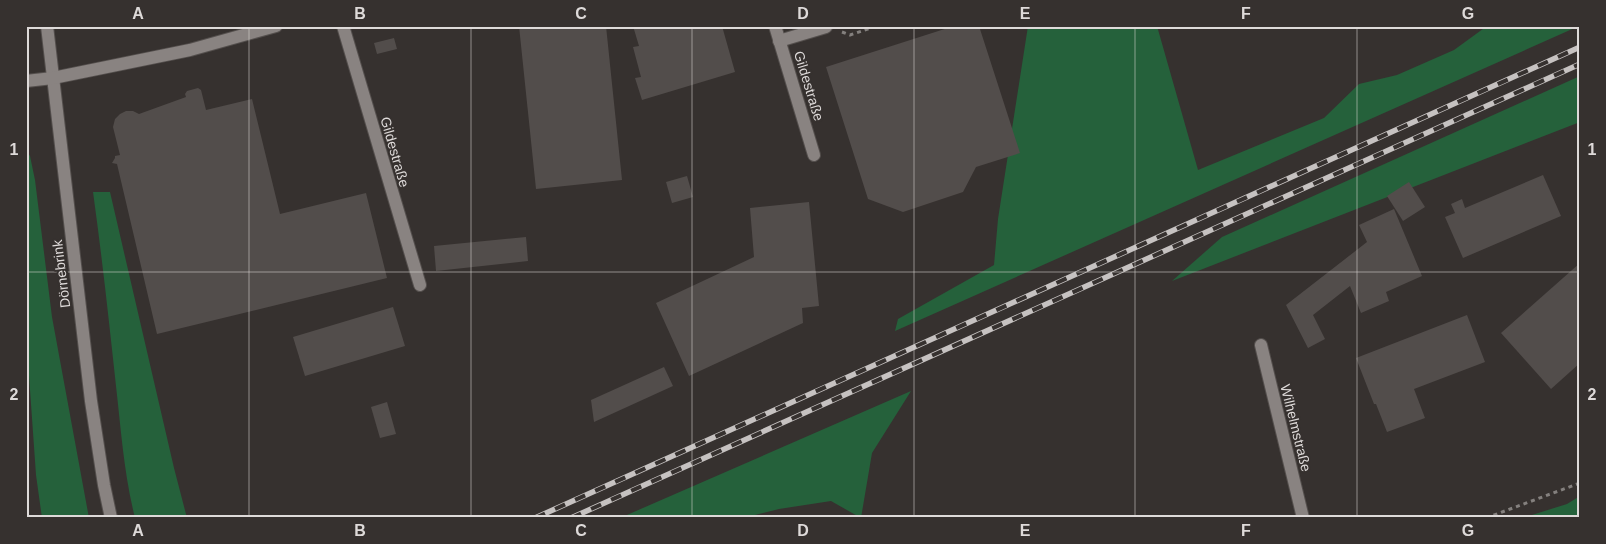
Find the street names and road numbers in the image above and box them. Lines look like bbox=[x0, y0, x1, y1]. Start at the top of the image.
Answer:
street label: Gildestraße bbox=[791, 49, 827, 123]
street label: Gildestraße bbox=[377, 115, 413, 189]
street label: Dörnebrink bbox=[49, 238, 73, 309]
street label: Wilhelmstraße bbox=[1277, 383, 1315, 474]

